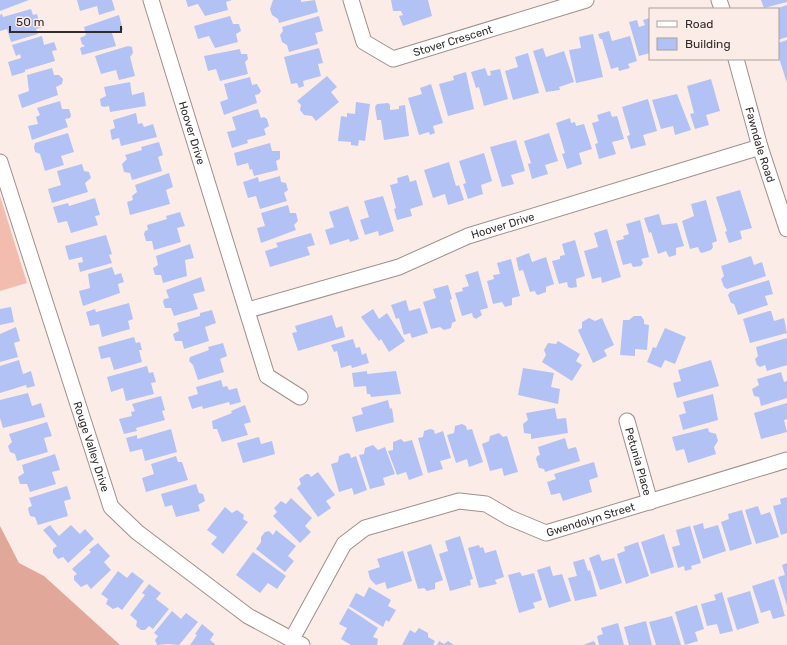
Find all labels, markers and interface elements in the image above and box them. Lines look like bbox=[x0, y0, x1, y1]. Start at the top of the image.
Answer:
scale bar bbox=[10, 8, 121, 34]
legend bbox=[649, 8, 779, 60]
text: 50 m bbox=[16, 15, 44, 29]
text: Road bbox=[685, 17, 713, 31]
street label: Stover Crescent bbox=[411, 22, 495, 59]
text: Building bbox=[685, 37, 731, 51]
street label: Hoover Drive bbox=[176, 100, 208, 166]
street label: Fawndale Road bbox=[743, 106, 778, 184]
street label: Hoover Drive bbox=[470, 210, 536, 241]
street label: Rouge Valley Drive bbox=[71, 400, 112, 493]
street label: Petunia Place bbox=[623, 426, 654, 497]
street label: Gwendolyn Street bbox=[545, 500, 637, 539]

